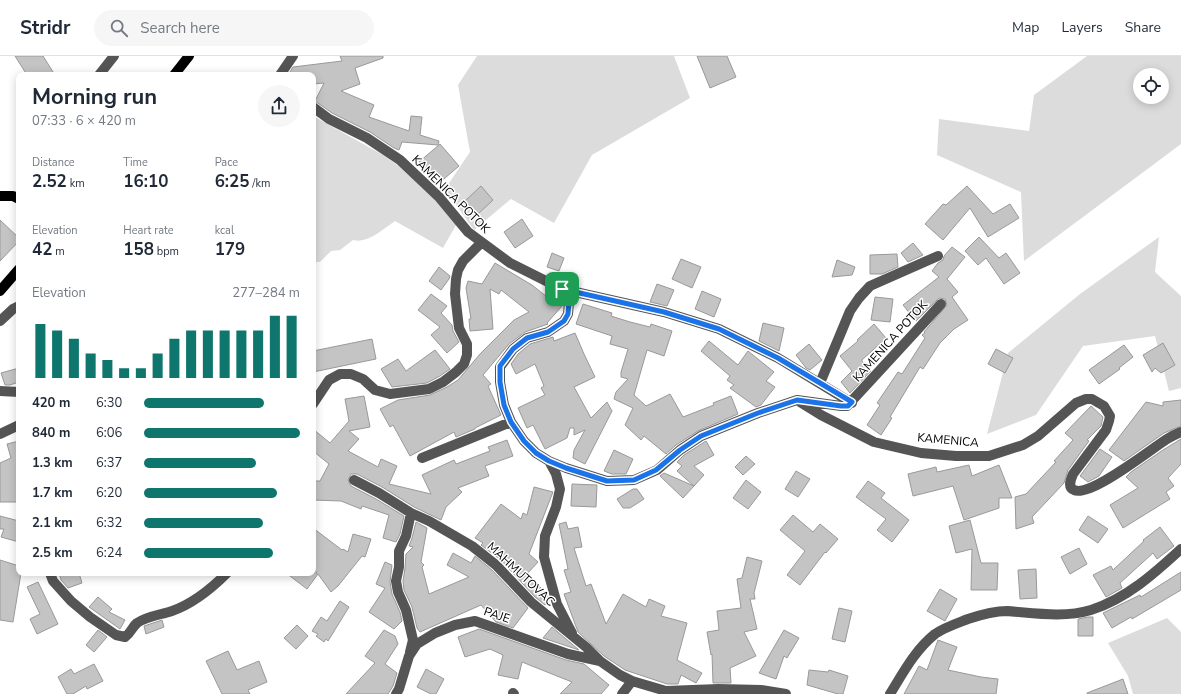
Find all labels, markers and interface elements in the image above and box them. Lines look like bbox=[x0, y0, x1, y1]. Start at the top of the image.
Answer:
search box bbox=[94, 10, 374, 46]
text: Stridr bbox=[20, 15, 70, 41]
icon: search bbox=[108, 17, 130, 39]
text: Search here bbox=[140, 18, 220, 38]
text: Map bbox=[1012, 18, 1039, 37]
text: Layers bbox=[1061, 18, 1103, 37]
text: Share bbox=[1125, 18, 1161, 37]
map controls bbox=[1133, 68, 1169, 104]
button: locate bbox=[1133, 68, 1169, 104]
text: Morning run bbox=[32, 82, 157, 112]
button: share bbox=[258, 85, 300, 127]
text: 07:33 · 6 × 420 m bbox=[32, 112, 136, 130]
street label: KAMENICA POTOK bbox=[408, 151, 494, 237]
text: Distance bbox=[32, 155, 75, 170]
text: Time bbox=[123, 155, 148, 170]
text: Pace bbox=[215, 155, 238, 170]
text: 2.52 bbox=[32, 170, 67, 193]
text: 16:10 bbox=[123, 170, 168, 193]
text: 6:25 bbox=[215, 170, 249, 193]
text: km bbox=[67, 176, 85, 191]
text: /km bbox=[249, 176, 270, 191]
text: Elevation bbox=[32, 223, 78, 238]
text: Heart rate bbox=[123, 223, 174, 238]
text: kcal bbox=[215, 223, 234, 238]
text: 42 bbox=[32, 238, 52, 261]
text: 158 bbox=[123, 238, 154, 261]
text: 179 bbox=[215, 238, 245, 261]
text: m bbox=[52, 244, 65, 259]
text: bpm bbox=[154, 244, 179, 259]
pin bbox=[545, 272, 579, 306]
icon: arrive bbox=[551, 278, 573, 300]
text: Elevation bbox=[32, 284, 86, 302]
text: 277–284 m bbox=[232, 284, 300, 302]
street label: KAMENICA POTOK bbox=[849, 296, 931, 385]
text: 420 m bbox=[32, 394, 70, 412]
text: 6:30 bbox=[96, 394, 122, 412]
text: 840 m bbox=[32, 424, 70, 442]
text: 6:06 bbox=[96, 424, 122, 442]
street label: KAMENICA bbox=[917, 429, 980, 451]
text: 1.3 km bbox=[32, 454, 73, 472]
text: 6:37 bbox=[96, 454, 122, 472]
text: 1.7 km bbox=[32, 484, 73, 502]
text: 6:20 bbox=[96, 484, 122, 502]
text: 2.1 km bbox=[32, 514, 73, 532]
text: 6:32 bbox=[96, 514, 122, 532]
street label: MAHMUTOVAC bbox=[484, 538, 558, 610]
text: 2.5 km bbox=[32, 544, 73, 562]
text: 6:24 bbox=[96, 544, 122, 562]
street label: PAJE bbox=[482, 603, 512, 627]

